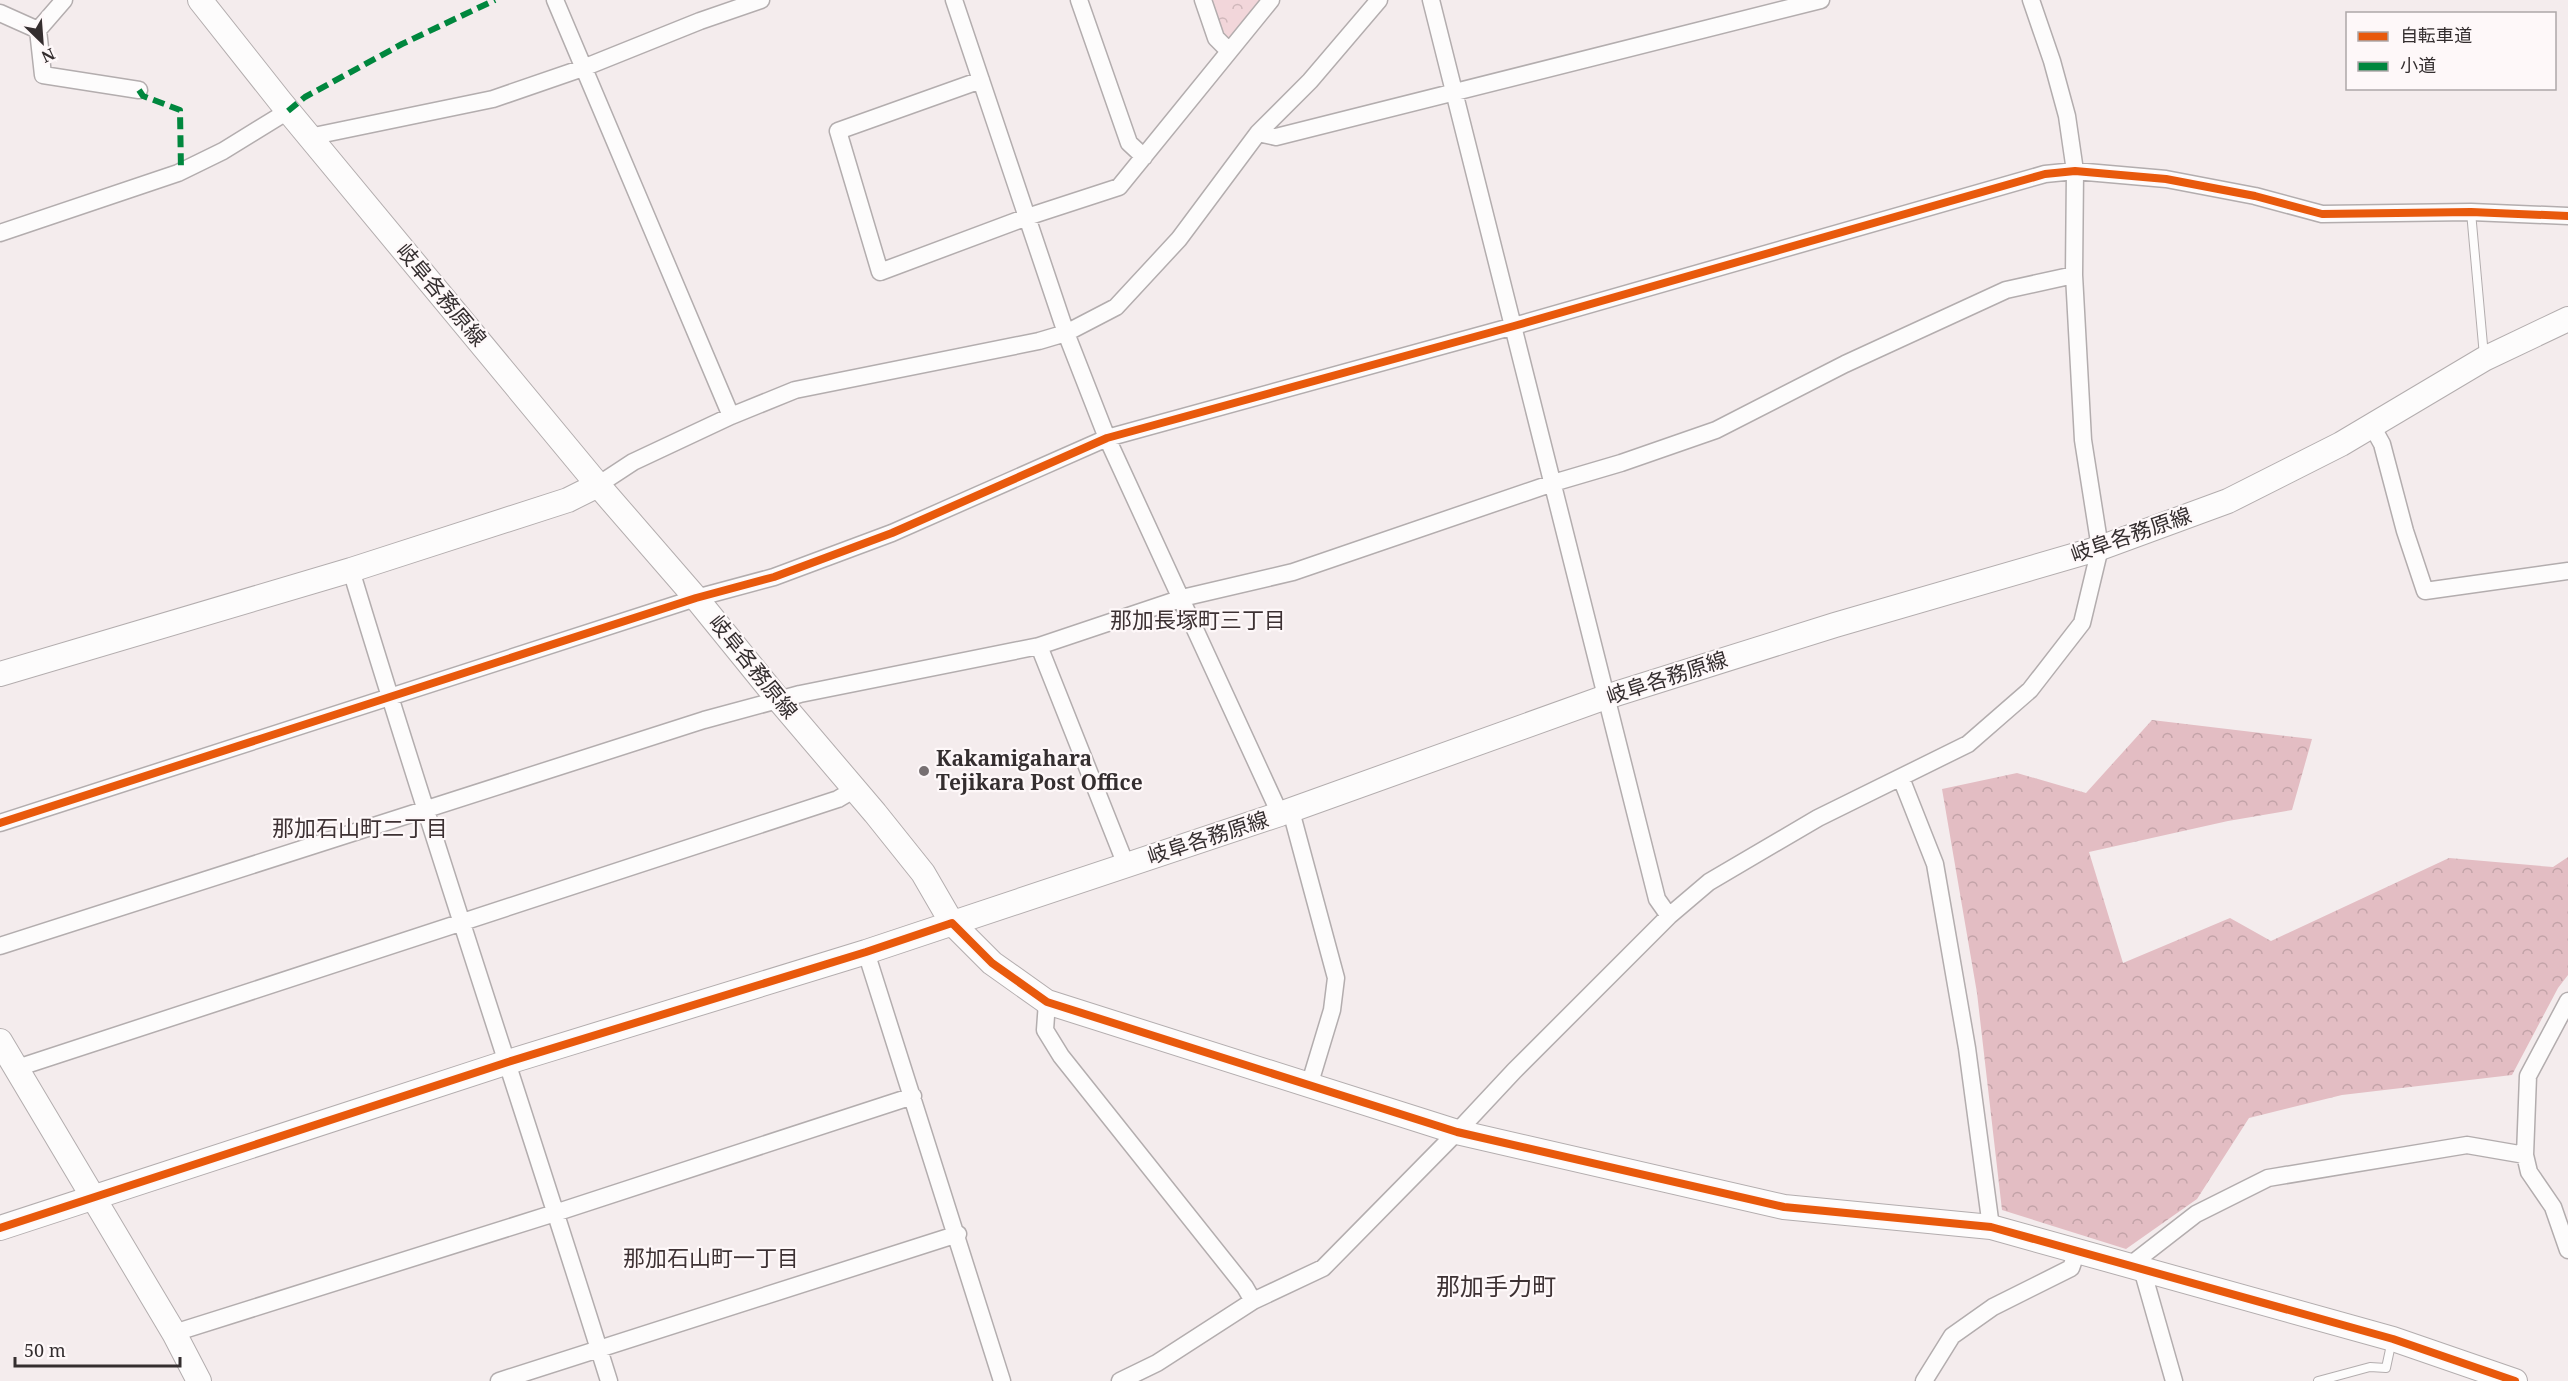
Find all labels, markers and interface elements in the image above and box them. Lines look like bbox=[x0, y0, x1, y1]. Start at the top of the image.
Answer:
north arrow bbox=[12, 12, 72, 72]
legend bbox=[2346, 12, 2556, 90]
text: 自転車道 bbox=[2400, 23, 2472, 47]
text: N bbox=[38, 43, 59, 68]
text: 小道 bbox=[2400, 53, 2436, 77]
street label: 岐阜各務原線 bbox=[391, 237, 493, 352]
street label: 岐阜各務原線 bbox=[2067, 500, 2195, 568]
district label: 那加長塚町三丁目 bbox=[1110, 604, 1286, 634]
street label: 岐阜各務原線 bbox=[703, 609, 804, 724]
street label: 岐阜各務原線 bbox=[1602, 644, 1731, 710]
place label: Kakamigahara Tejikara Post Office bbox=[936, 744, 1143, 796]
marker: Kakamigahara Tejikara Post Office bbox=[917, 764, 931, 778]
street label: 岐阜各務原線 bbox=[1143, 804, 1272, 870]
district label: 那加石山町二丁目 bbox=[272, 812, 448, 842]
district label: 那加石山町一丁目 bbox=[623, 1242, 799, 1272]
district label: 那加手力町 bbox=[1436, 1269, 1556, 1302]
scale bar bbox=[15, 1330, 180, 1368]
text: 50 m bbox=[24, 1338, 66, 1362]

